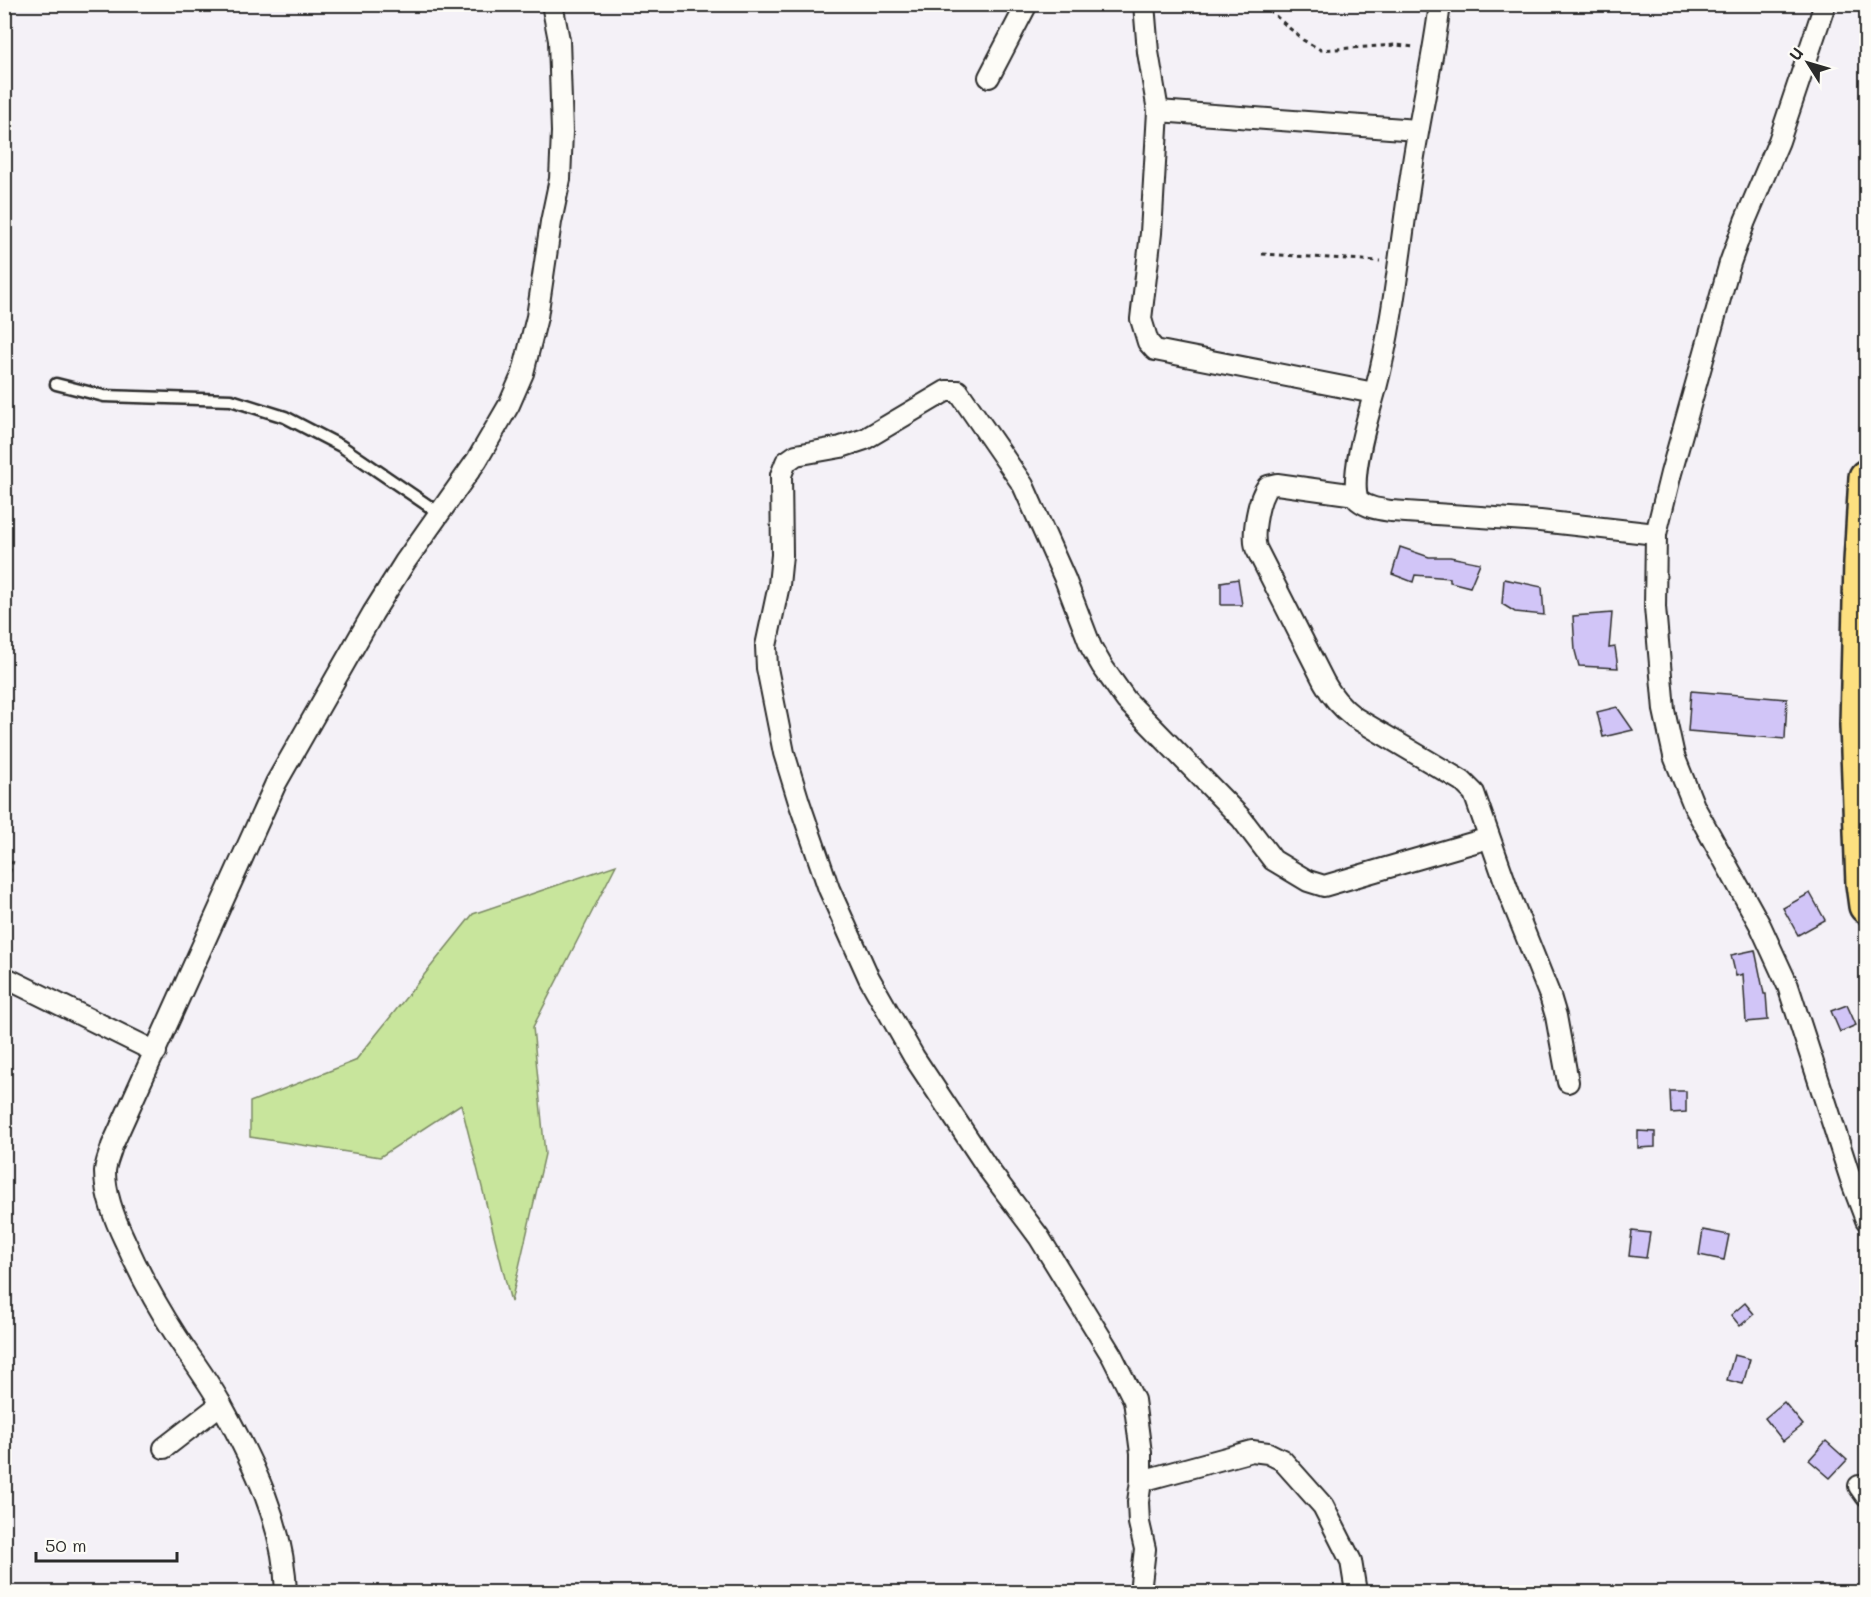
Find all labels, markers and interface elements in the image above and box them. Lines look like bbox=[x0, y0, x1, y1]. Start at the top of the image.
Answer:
north arrow bbox=[1778, 33, 1838, 93]
text: U bbox=[1784, 43, 1807, 64]
scale bar bbox=[36, 1525, 177, 1563]
text: 50 m bbox=[45, 1533, 87, 1557]

